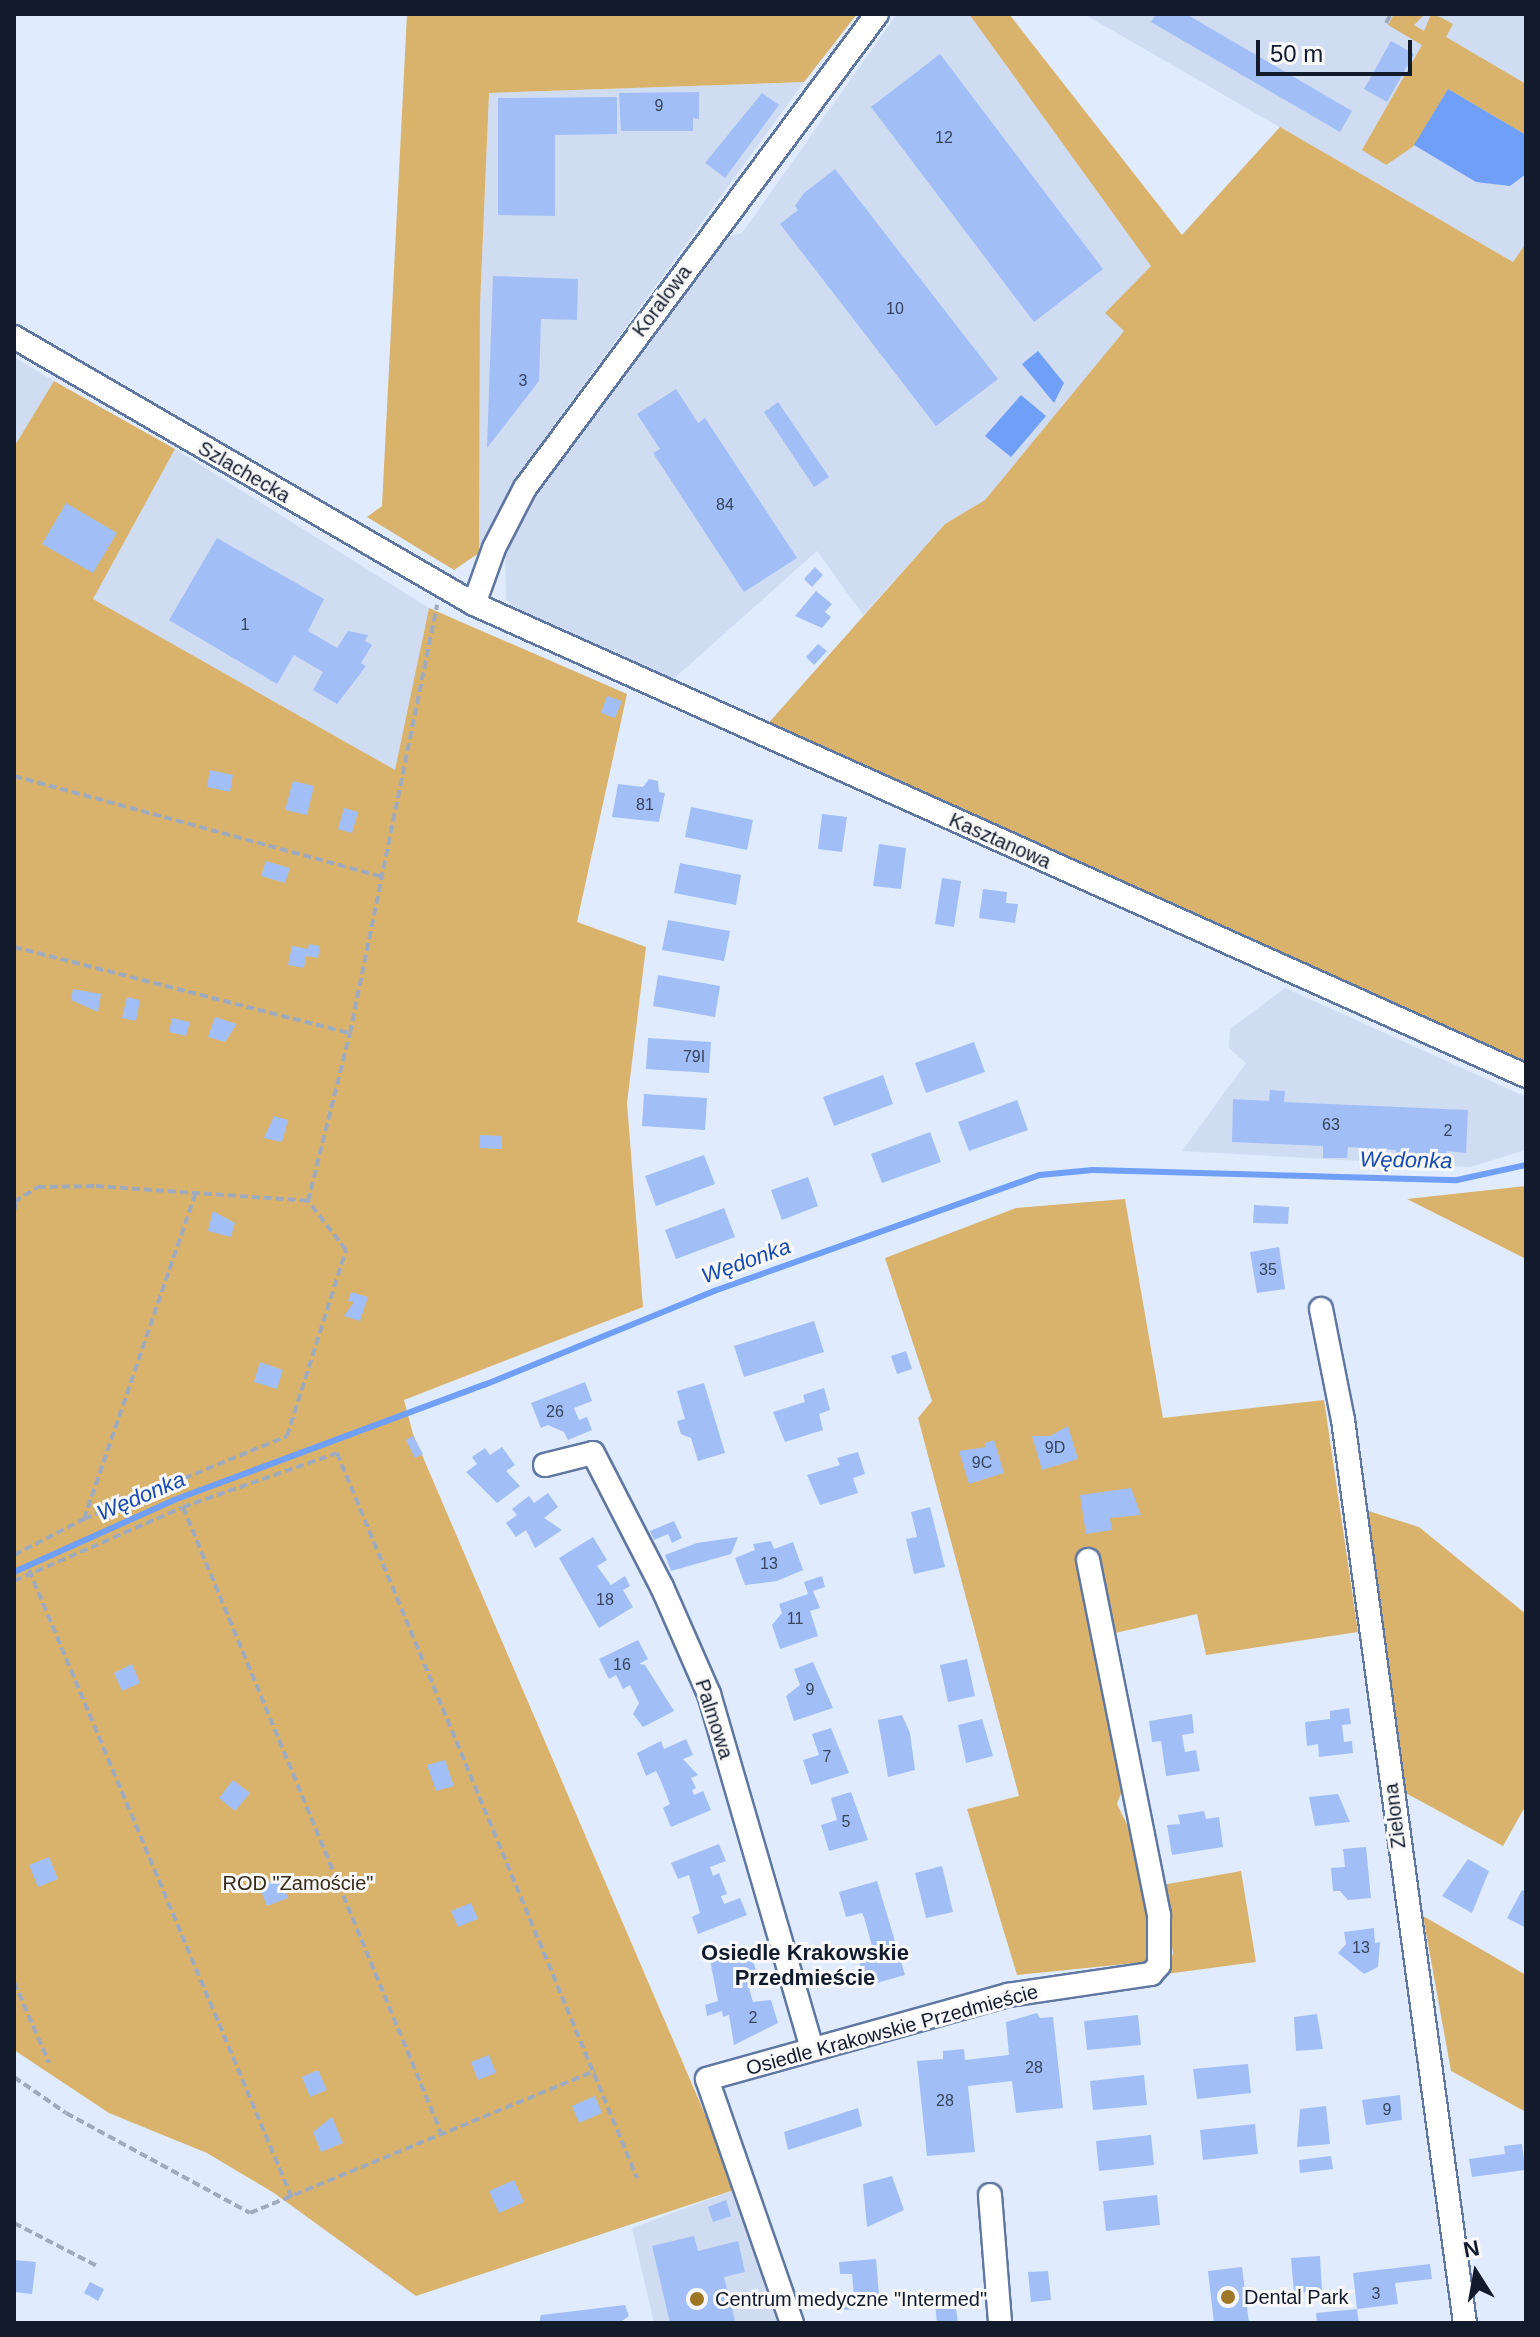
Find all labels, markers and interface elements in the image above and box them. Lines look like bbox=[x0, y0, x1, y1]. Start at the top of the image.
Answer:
scale bar bbox=[1260, 24, 1416, 74]
text: 50 m bbox=[1270, 40, 1323, 67]
house number: 9 bbox=[655, 96, 663, 116]
house number: 12 bbox=[935, 128, 953, 148]
street label: Koralowa bbox=[627, 260, 697, 342]
house number: 10 bbox=[886, 299, 904, 319]
house number: 3 bbox=[519, 371, 527, 391]
street label: Szlachecka bbox=[194, 436, 294, 508]
house number: 84 bbox=[716, 495, 734, 515]
house number: 1 bbox=[241, 615, 249, 635]
house number: 81 bbox=[636, 795, 654, 815]
street label: Kasztanowa bbox=[945, 808, 1055, 874]
house number: 79I bbox=[683, 1047, 705, 1067]
house number: 63 bbox=[1322, 1115, 1340, 1135]
house number: 2 bbox=[1444, 1121, 1452, 1141]
water label: Wędonka bbox=[1359, 1146, 1453, 1174]
water label: Wędonka bbox=[698, 1233, 794, 1289]
house number: 35 bbox=[1259, 1260, 1277, 1280]
house number: 26 bbox=[546, 1402, 564, 1422]
house number: 9D bbox=[1045, 1438, 1065, 1458]
house number: 9C bbox=[972, 1453, 992, 1473]
water label: Wędonka bbox=[93, 1466, 189, 1526]
house number: 13 bbox=[760, 1554, 778, 1574]
house number: 18 bbox=[596, 1590, 614, 1610]
house number: 11 bbox=[787, 1609, 803, 1629]
house number: 16 bbox=[613, 1655, 631, 1675]
street label: Palmowa bbox=[690, 1676, 738, 1762]
house number: 9 bbox=[806, 1680, 814, 1700]
house number: 7 bbox=[823, 1747, 831, 1767]
street label: Zielona bbox=[1379, 1782, 1411, 1850]
house number: 5 bbox=[842, 1812, 850, 1832]
park label: ROD "Zamoście" bbox=[223, 1871, 373, 1895]
house number: 13 bbox=[1352, 1938, 1370, 1958]
district label: Osiedle Krakowskie Przedmieście bbox=[701, 1939, 909, 1990]
street label: Osiedle Krakowskie Przedmieście bbox=[743, 1979, 1041, 2081]
house number: 2 bbox=[749, 2008, 757, 2028]
house number: 28 bbox=[1025, 2058, 1043, 2078]
house number: 28 bbox=[936, 2091, 954, 2111]
house number: 9 bbox=[1383, 2100, 1391, 2120]
north arrow bbox=[1436, 2233, 1516, 2313]
text: N bbox=[1461, 2235, 1482, 2263]
house number: 3 bbox=[1372, 2284, 1380, 2304]
place label: Dental Park bbox=[1244, 2285, 1348, 2309]
place label: Centrum medyczne "Intermed" bbox=[715, 2287, 987, 2311]
marker: Centrum medyczne "Intermed" bbox=[686, 2288, 708, 2310]
marker: Dental Park bbox=[1219, 2288, 1237, 2306]

